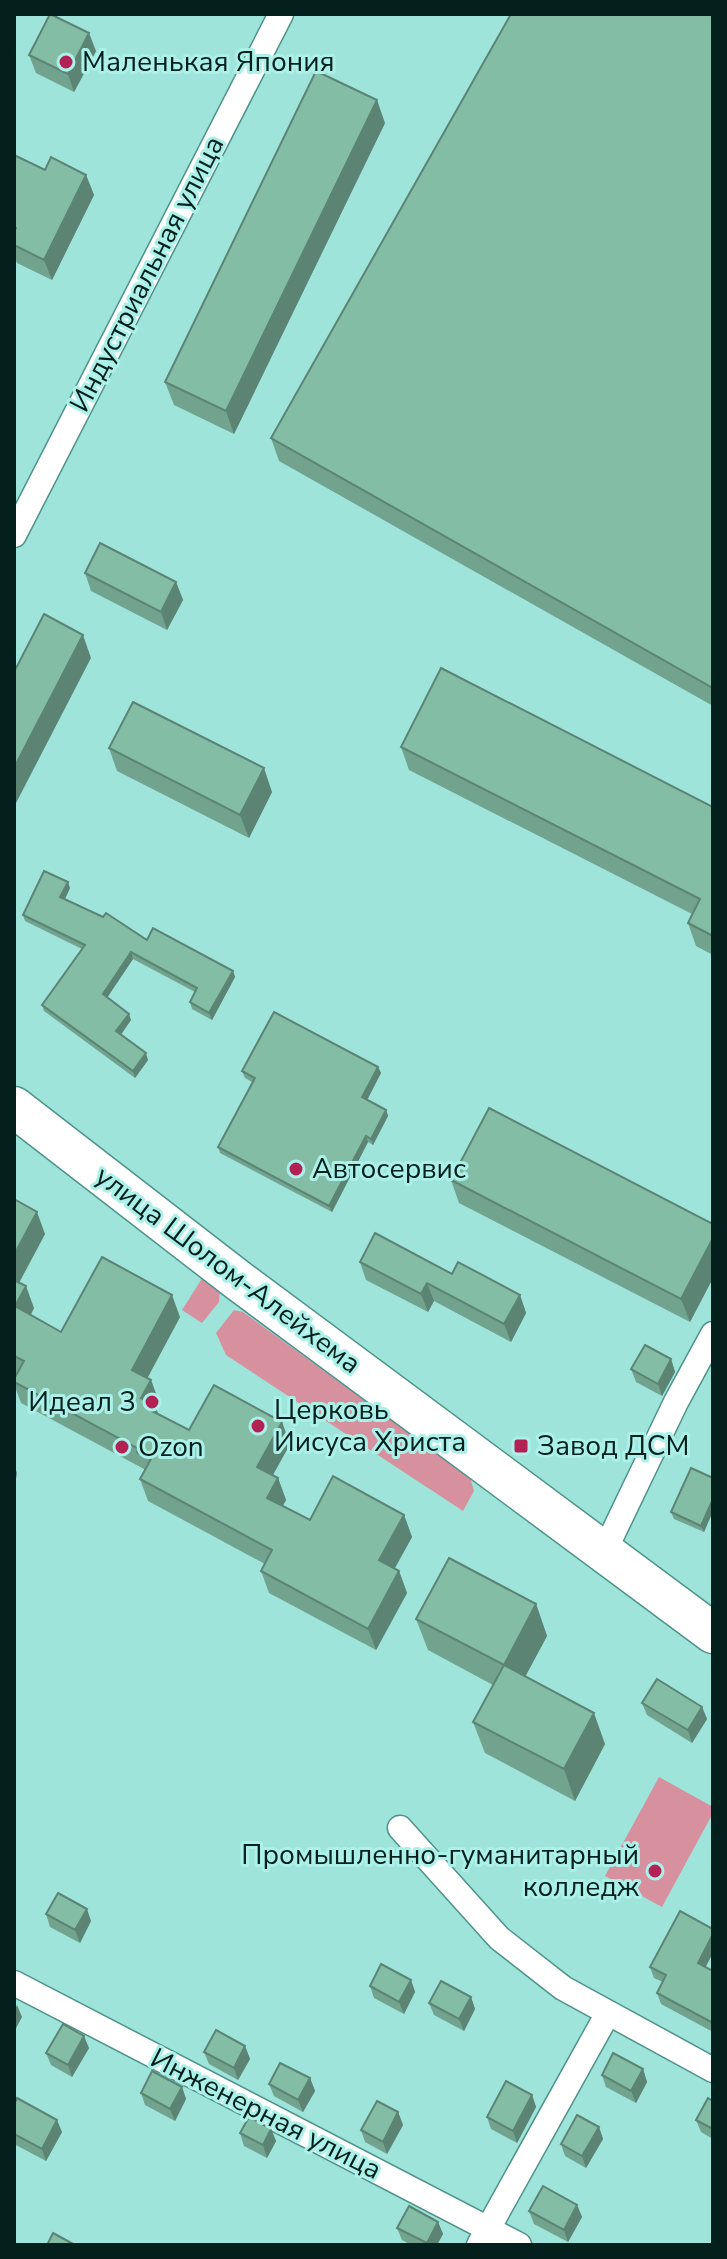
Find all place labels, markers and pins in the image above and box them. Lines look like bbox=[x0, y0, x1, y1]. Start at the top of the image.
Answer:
place label: Маленькая Япония bbox=[82, 43, 335, 81]
marker: Маленькая Япония bbox=[57, 53, 75, 71]
place label: Автосервис bbox=[312, 1150, 466, 1188]
marker: Автосервис bbox=[287, 1160, 305, 1178]
place label: Идеал 3 bbox=[28, 1383, 136, 1421]
place label: Церковь Иисуса Христа bbox=[274, 1391, 466, 1461]
marker: Идеал 3 bbox=[143, 1393, 161, 1411]
marker: Церковь Иисуса Христа bbox=[249, 1417, 267, 1435]
place label: Завод ДСМ bbox=[537, 1427, 690, 1465]
place label: Ozon bbox=[138, 1428, 204, 1466]
marker: Завод ДСМ bbox=[512, 1437, 530, 1455]
marker: Ozon bbox=[113, 1438, 131, 1456]
place label: Промышленно-гуманитарный колледж bbox=[241, 1836, 639, 1906]
marker: Промышленно-гуманитарный колледж bbox=[646, 1862, 664, 1880]

